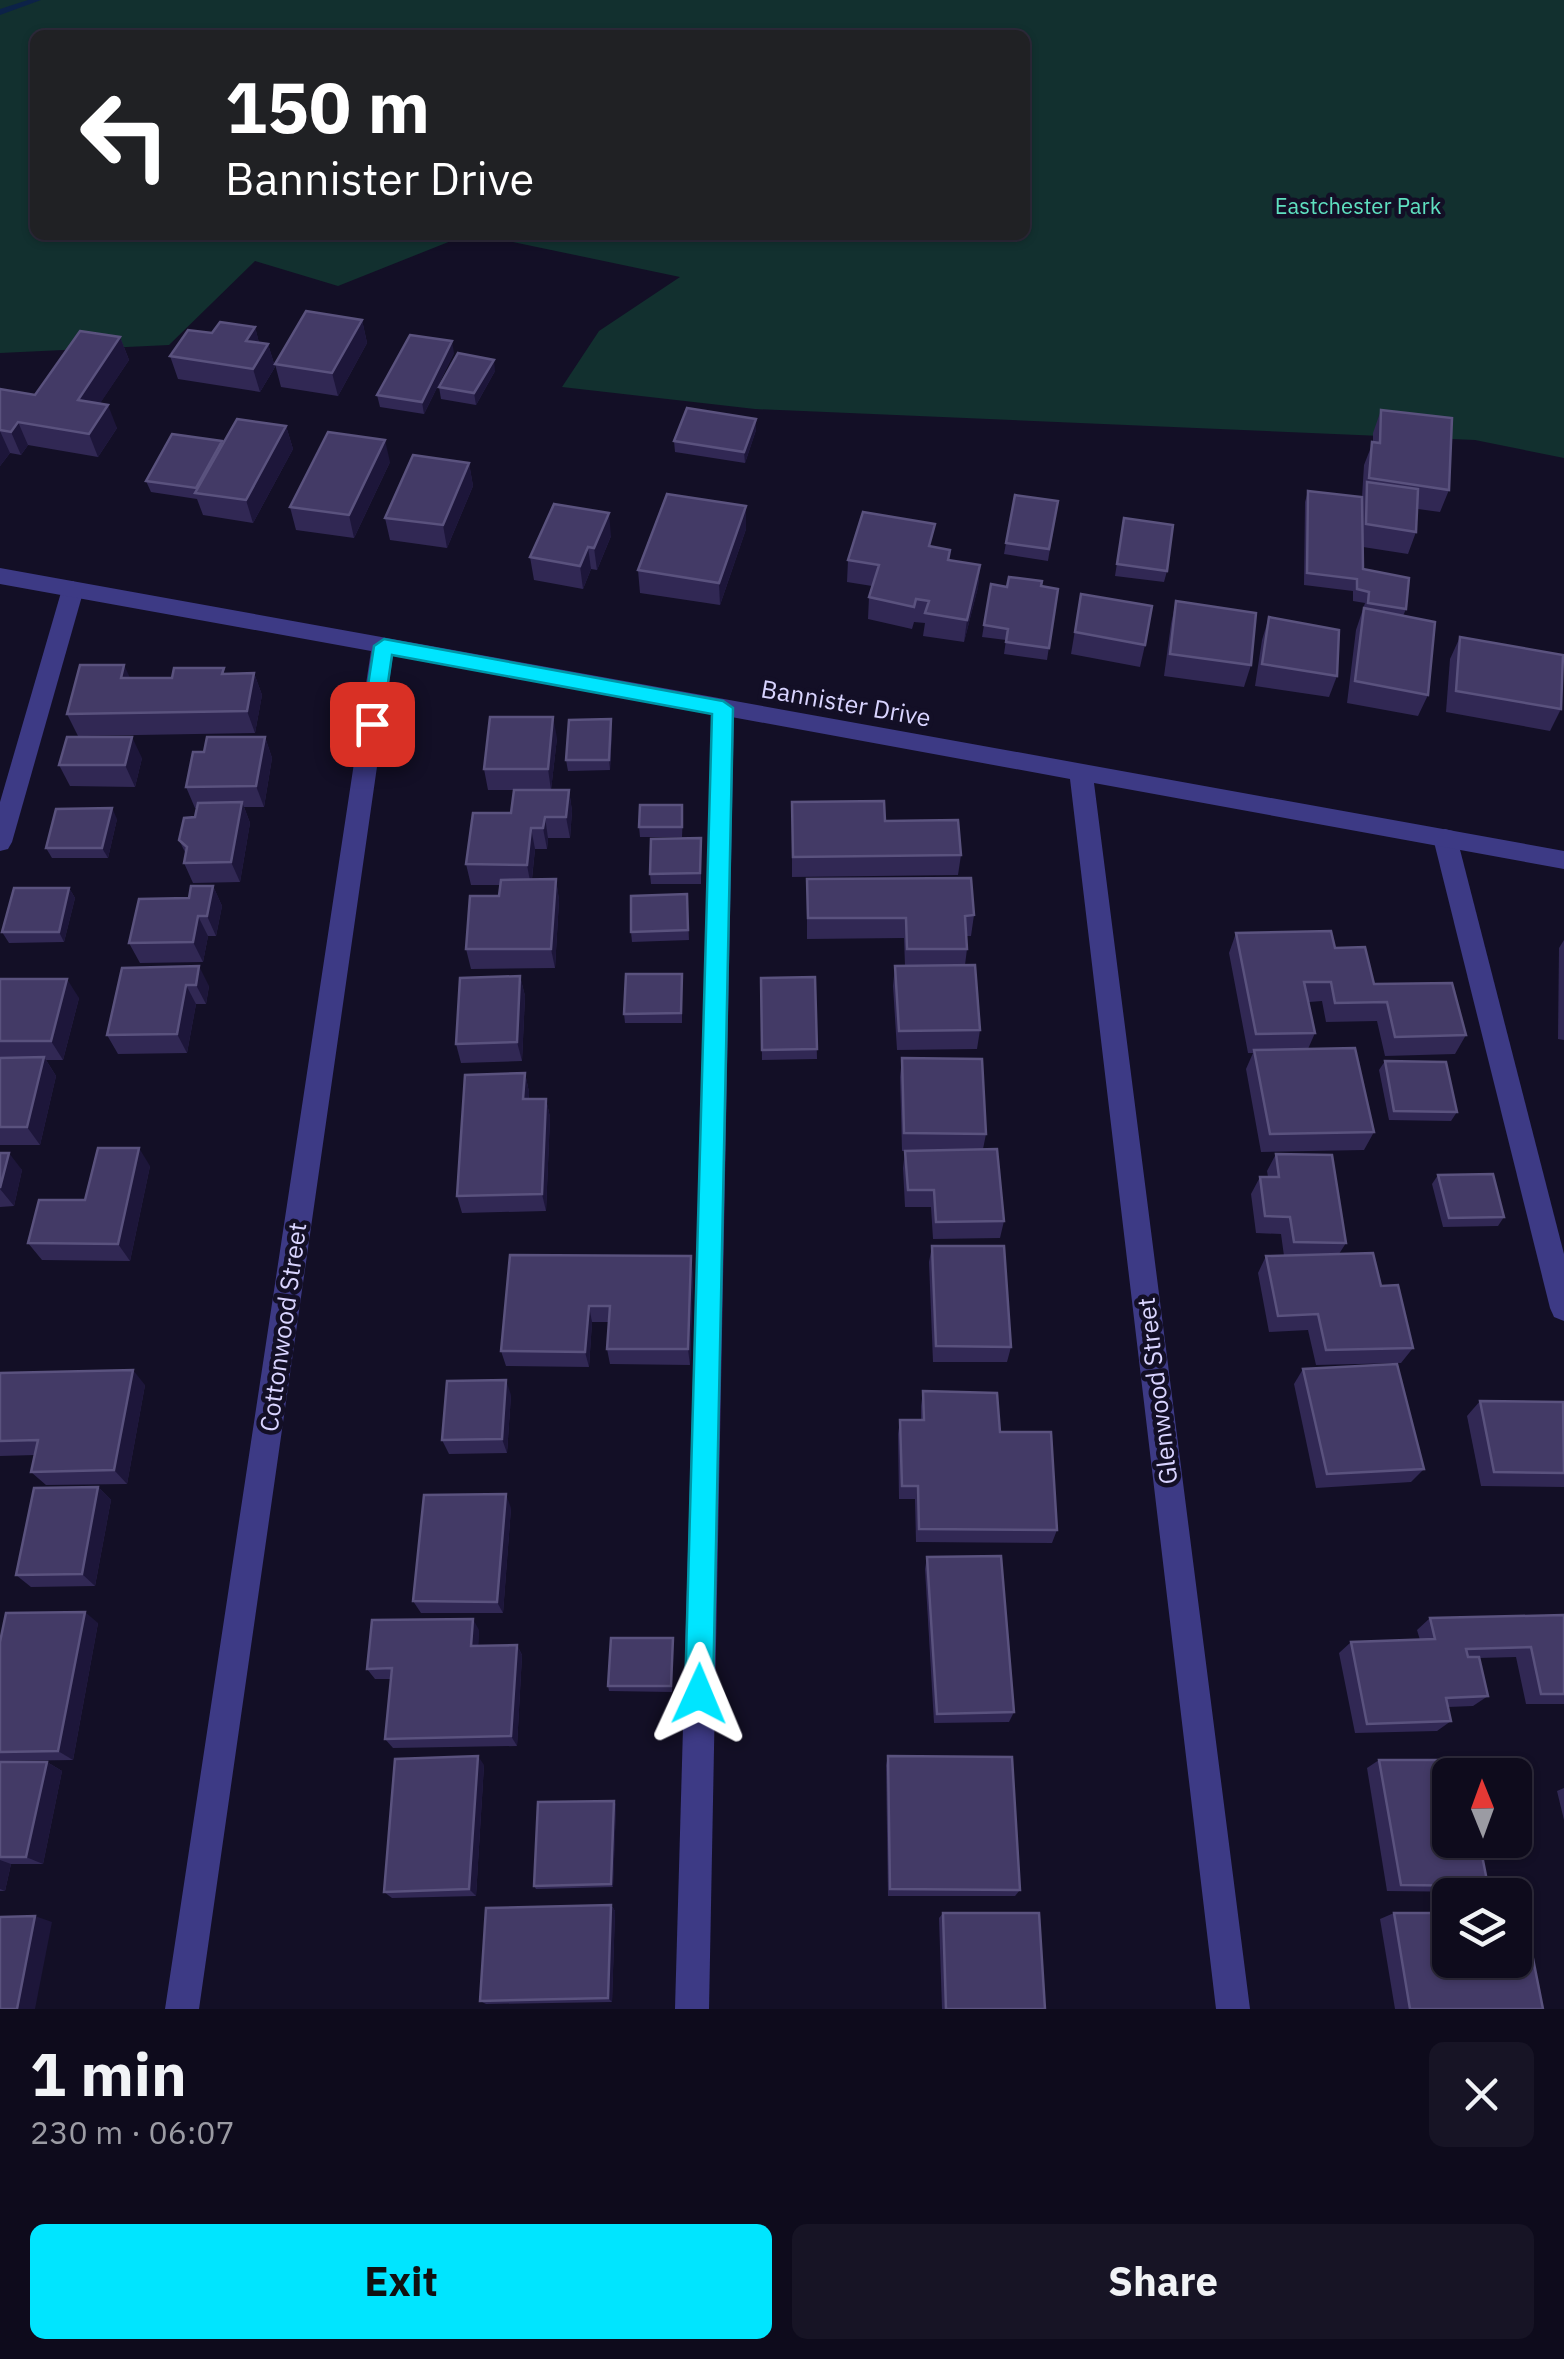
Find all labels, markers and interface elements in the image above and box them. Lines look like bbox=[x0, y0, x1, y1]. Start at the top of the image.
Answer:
text: 150 m bbox=[225, 61, 430, 152]
icon: left bbox=[60, 70, 190, 200]
text: Bannister Drive bbox=[225, 149, 534, 207]
park label: Eastchester Park bbox=[1275, 191, 1442, 220]
street label: Bannister Drive bbox=[759, 671, 934, 734]
pin bbox=[330, 682, 415, 767]
icon: arrive bbox=[345, 697, 400, 752]
street label: Cottonwood Street bbox=[251, 1220, 314, 1434]
street label: Glenwood Street bbox=[1129, 1296, 1184, 1486]
position arrow bbox=[647, 1642, 751, 1746]
north arrow bbox=[1432, 1758, 1532, 1858]
map controls bbox=[1432, 1758, 1532, 1978]
button: layers bbox=[1432, 1878, 1532, 1978]
text: 1 min bbox=[30, 2034, 187, 2113]
button: close bbox=[1429, 2042, 1534, 2147]
text: 230 m · 06:07 bbox=[30, 2111, 235, 2153]
button: Exit bbox=[30, 2224, 772, 2339]
button: Share bbox=[792, 2224, 1534, 2339]

